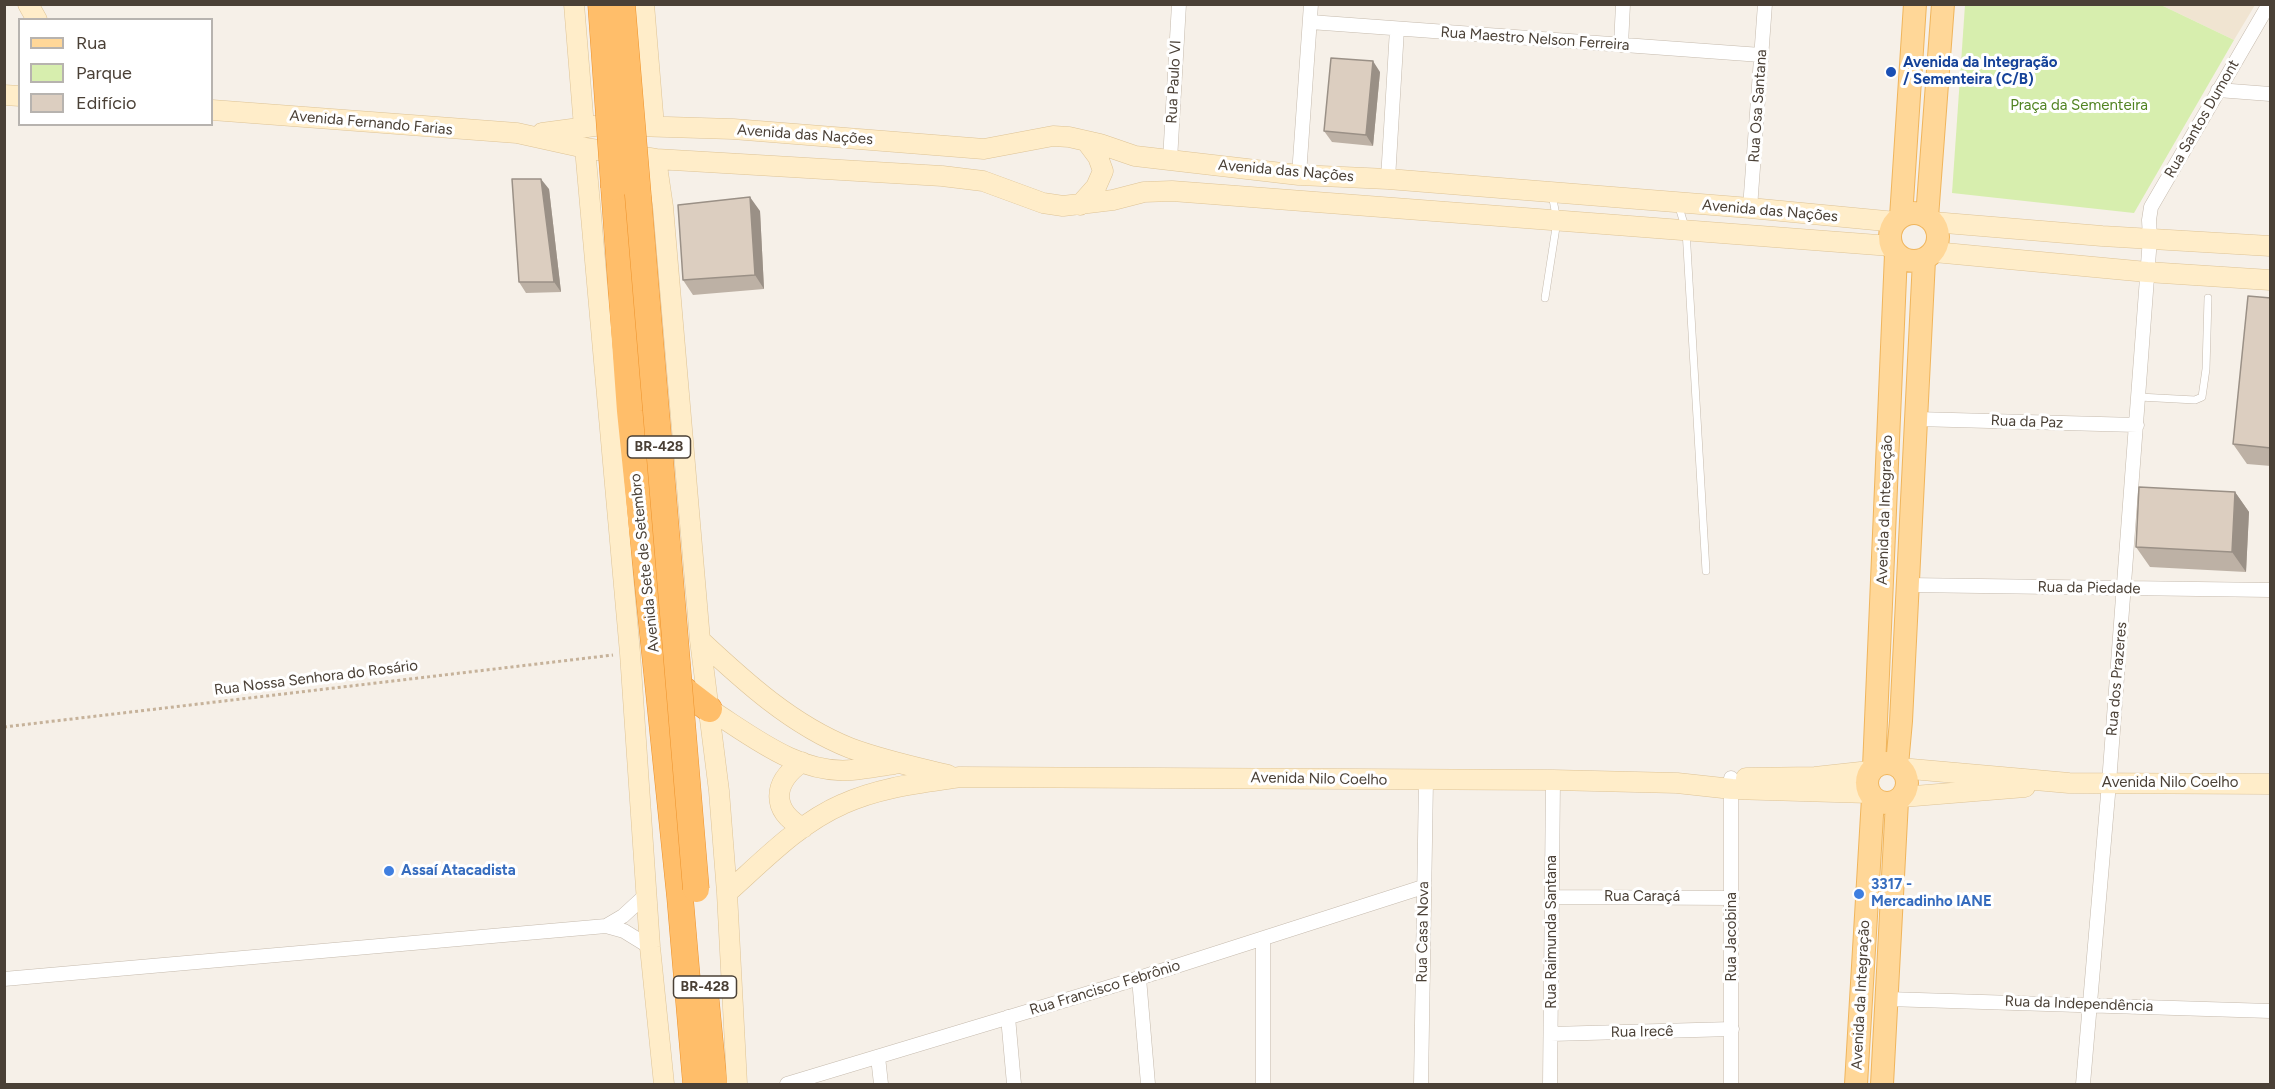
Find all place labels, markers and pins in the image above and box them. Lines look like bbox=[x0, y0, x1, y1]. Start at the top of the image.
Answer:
place label: Avenida da Integração / Sementeira (C/B) bbox=[1903, 54, 2057, 89]
marker: Avenida da Integração / Sementeira (C/B) bbox=[1884, 65, 1898, 79]
place label: Assaí Atacadista bbox=[401, 862, 516, 880]
marker: Assaí Atacadista bbox=[382, 864, 396, 878]
place label: 3317 - Mercadinho IANE bbox=[1871, 876, 1992, 911]
marker: 3317 - Mercadinho IANE bbox=[1852, 887, 1866, 901]

